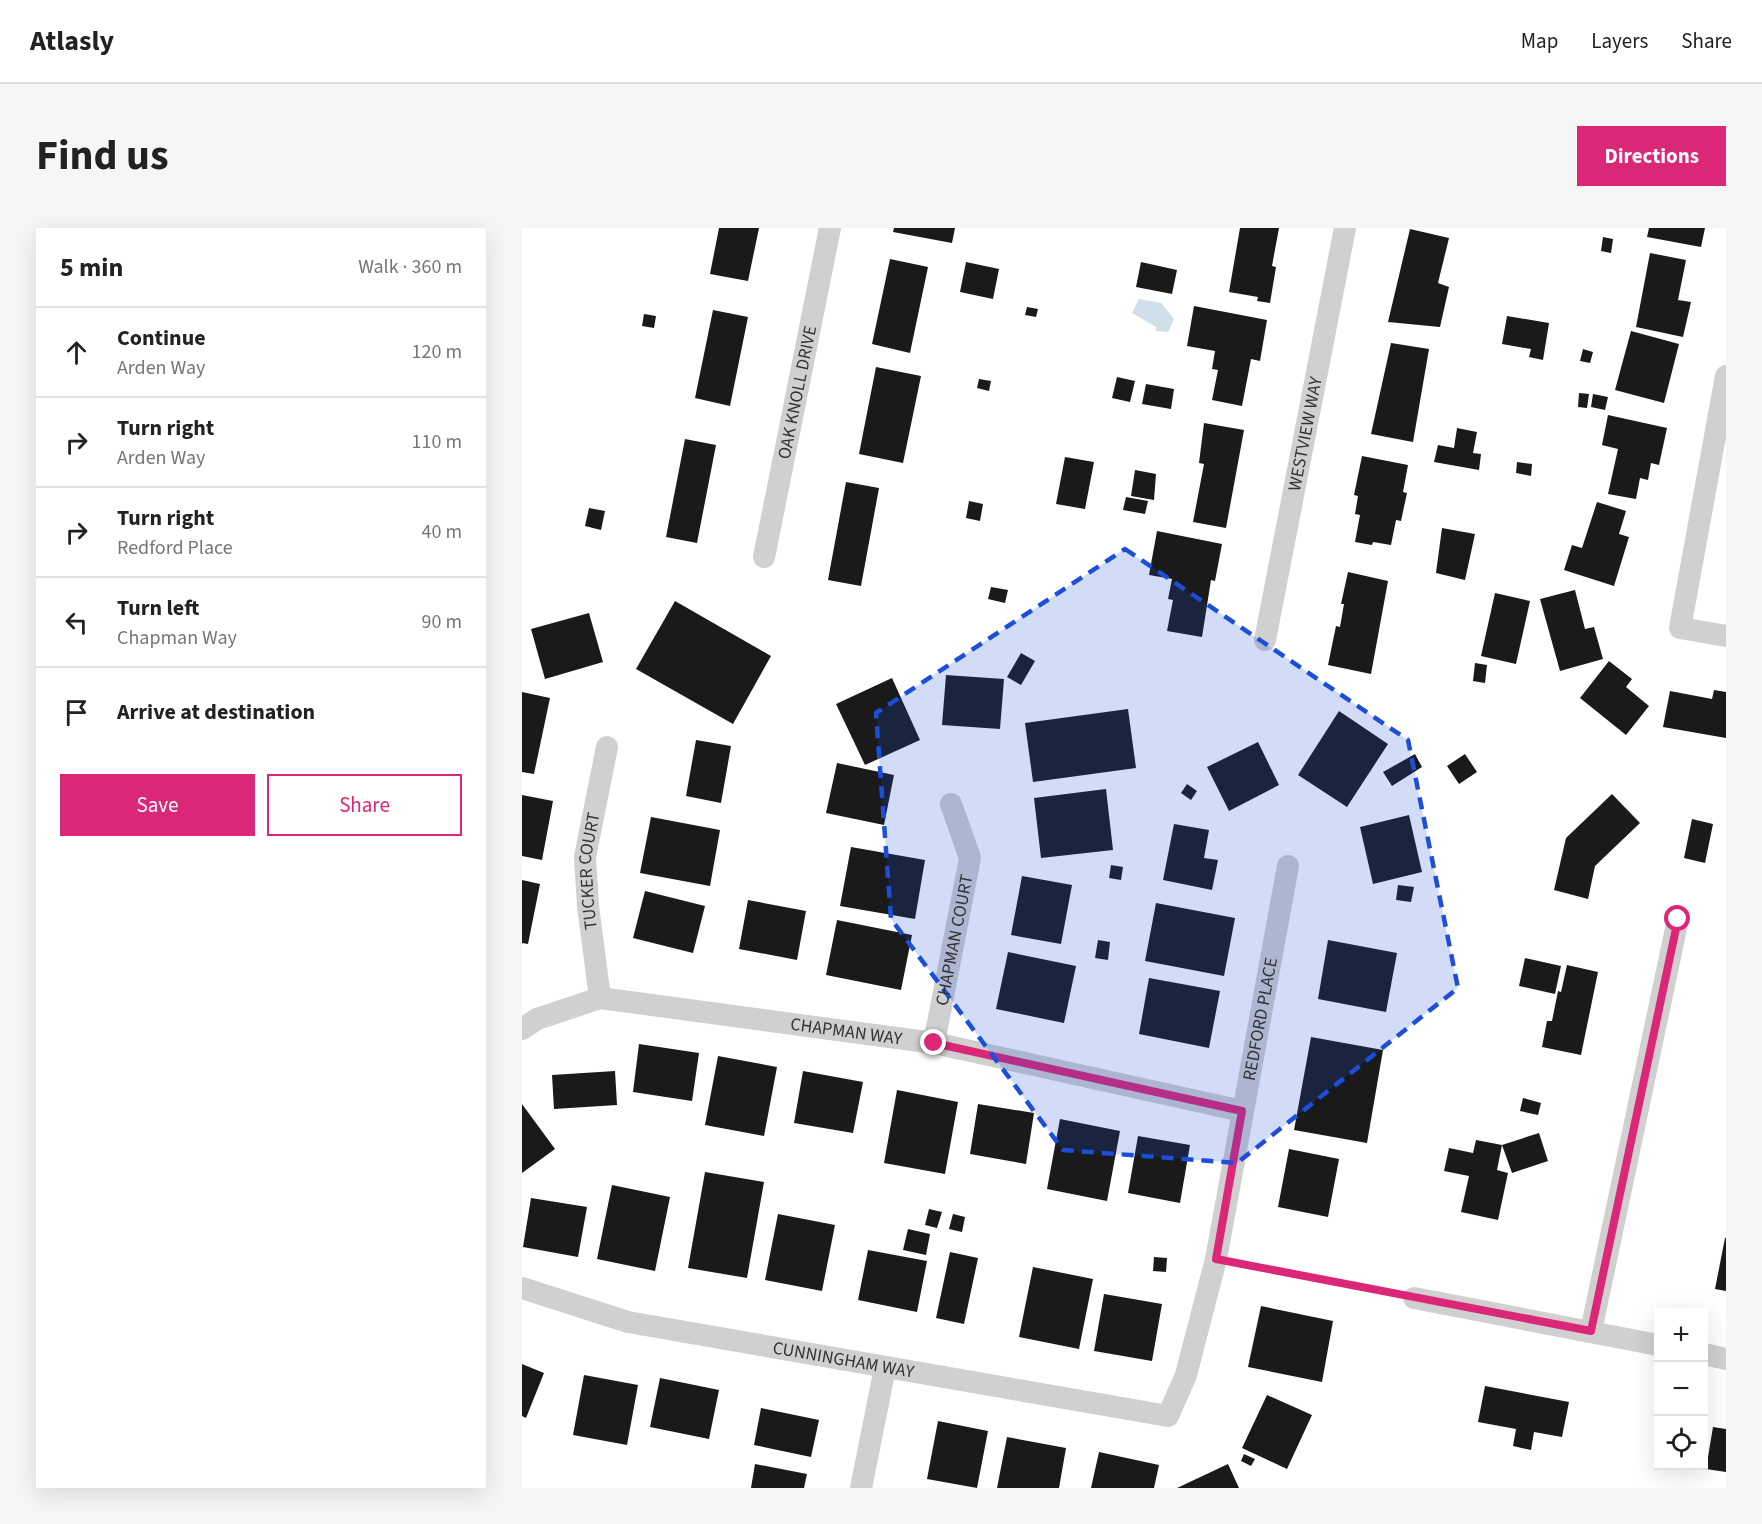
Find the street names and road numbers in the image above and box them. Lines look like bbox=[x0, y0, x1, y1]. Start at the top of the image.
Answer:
street label: OAK KNOLL DRIVE bbox=[771, 323, 823, 461]
street label: WESTVIEW WAY bbox=[1282, 374, 1328, 493]
street label: TUCKER COURT bbox=[572, 810, 606, 931]
street label: CHAPMAN COURT bbox=[929, 872, 979, 1008]
street label: REDFORD PLACE bbox=[1236, 955, 1284, 1083]
street label: CHAPMAN WAY bbox=[789, 1011, 904, 1051]
street label: CUNNINGHAM WAY bbox=[771, 1335, 916, 1384]

